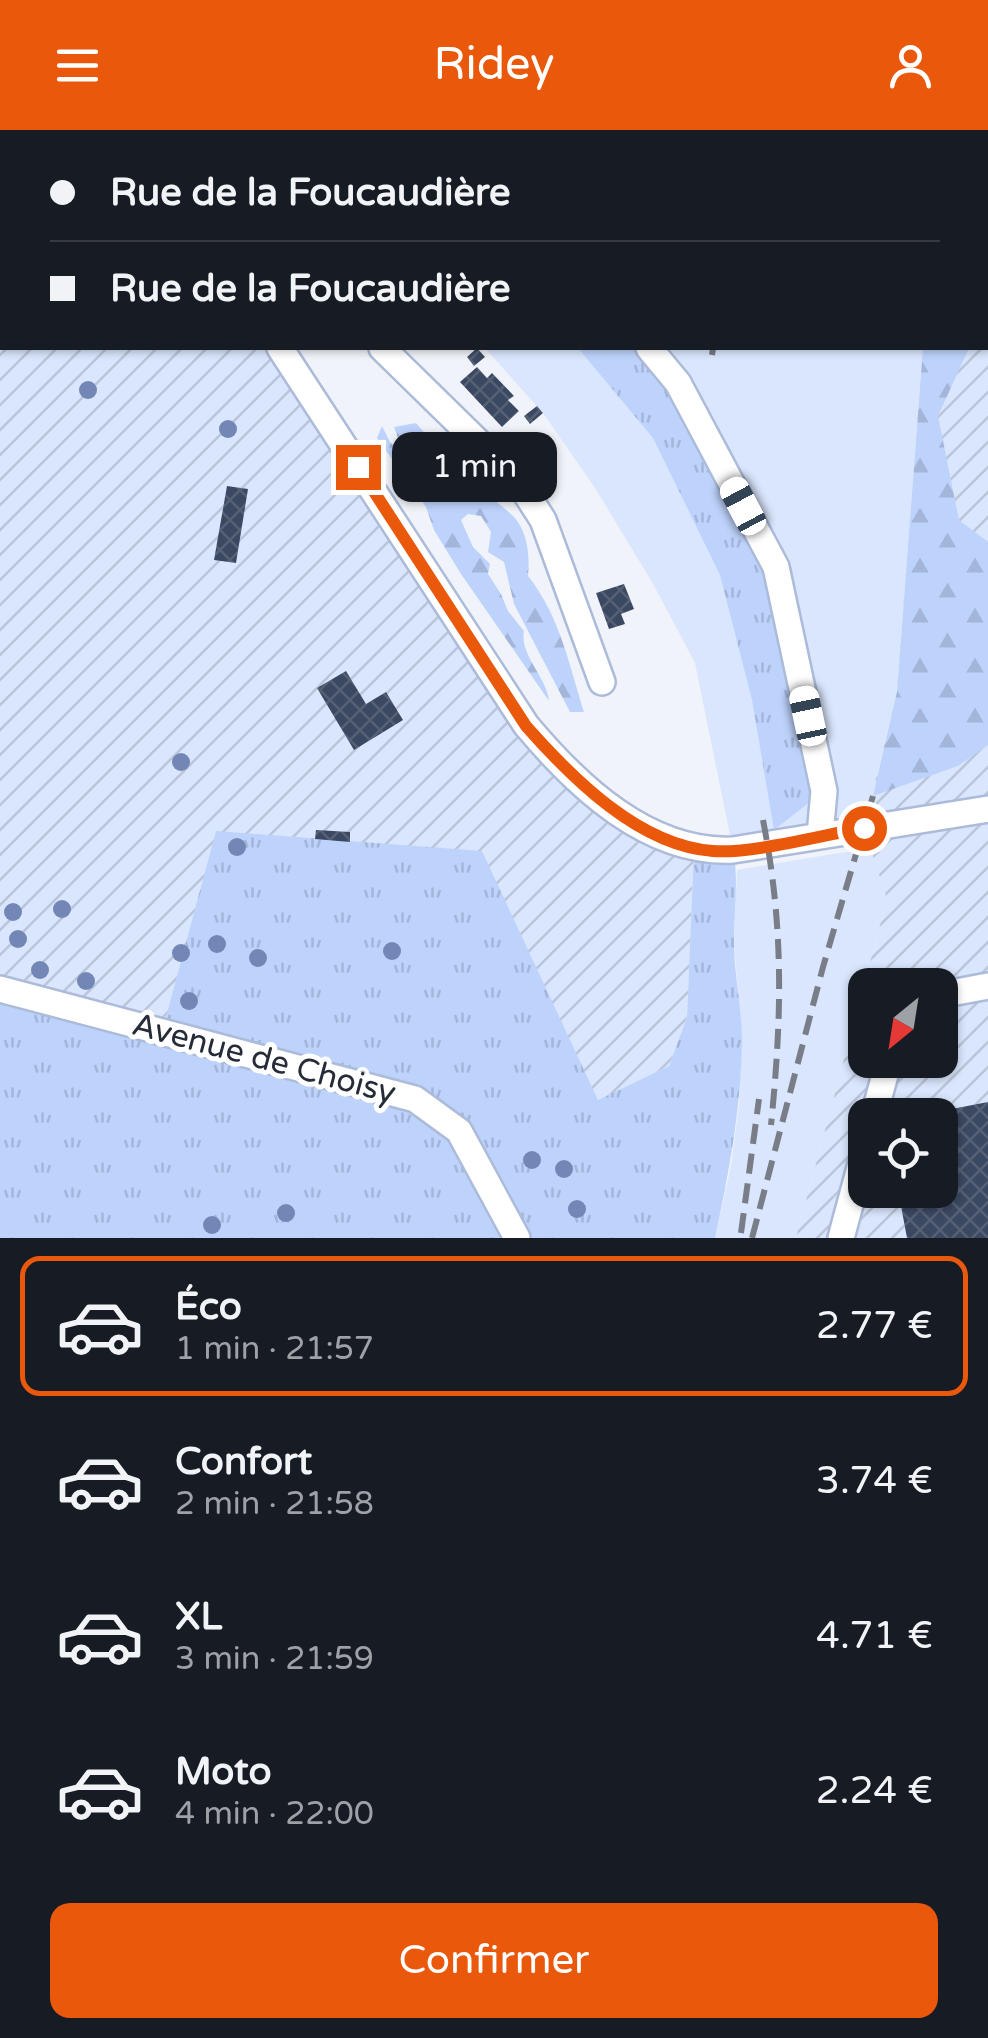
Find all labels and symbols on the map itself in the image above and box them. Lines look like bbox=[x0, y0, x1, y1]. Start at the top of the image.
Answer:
callout: 1 min bbox=[393, 432, 558, 502]
route end bbox=[336, 445, 381, 490]
car bbox=[716, 472, 770, 540]
car bbox=[787, 684, 829, 748]
route start bbox=[842, 806, 887, 851]
north arrow bbox=[848, 968, 958, 1078]
street label: Avenue de Choisy bbox=[128, 1006, 400, 1112]

